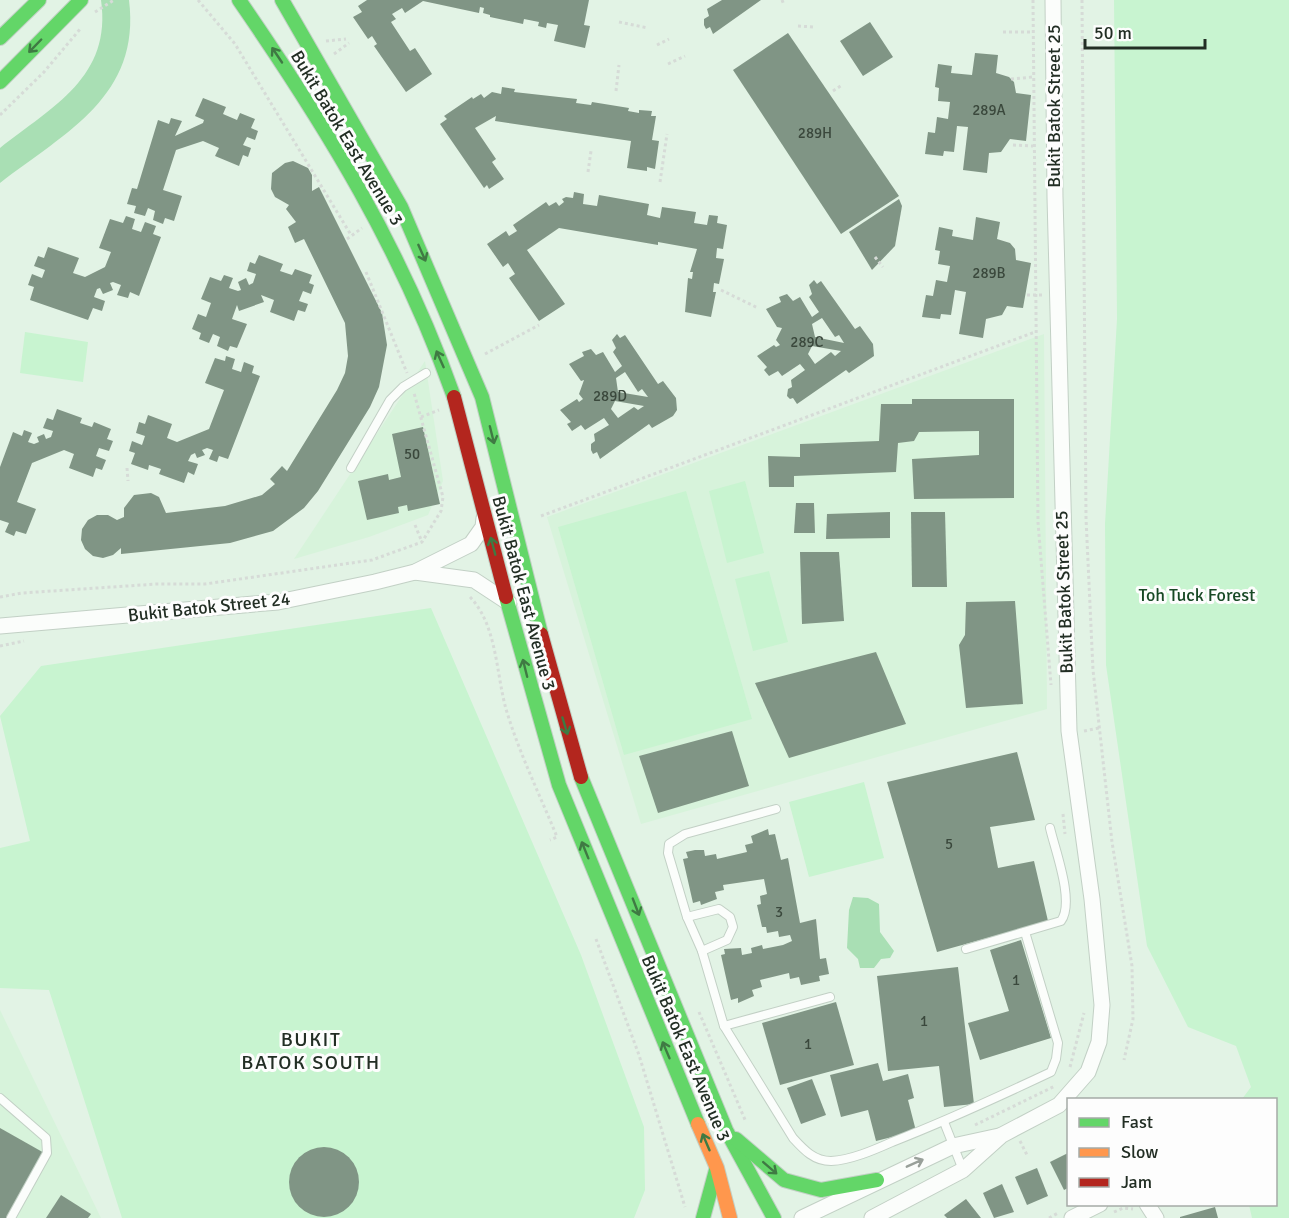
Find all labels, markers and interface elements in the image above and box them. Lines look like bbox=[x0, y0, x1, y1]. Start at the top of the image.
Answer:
scale bar bbox=[1085, 12, 1205, 50]
text: 50 m bbox=[1094, 22, 1132, 44]
street label: Bukit Batok Street 25 bbox=[1043, 24, 1065, 188]
one-way arrow bbox=[28, 39, 42, 54]
street label: Bukit Batok East Avenue 3 bbox=[286, 46, 408, 230]
one-way arrow bbox=[271, 47, 283, 64]
house number: 289A bbox=[972, 101, 1006, 119]
house number: 289H bbox=[798, 124, 832, 142]
one-way arrow bbox=[417, 243, 428, 262]
house number: 289B bbox=[972, 264, 1006, 282]
house number: 289C bbox=[790, 333, 824, 351]
one-way arrow bbox=[434, 350, 445, 368]
house number: 289D bbox=[593, 387, 627, 405]
one-way arrow bbox=[486, 425, 498, 444]
house number: 50 bbox=[404, 445, 420, 463]
street label: Bukit Batok East Avenue 3 bbox=[487, 493, 561, 693]
street label: Bukit Batok Street 25 bbox=[1050, 510, 1078, 674]
one-way arrow bbox=[487, 537, 499, 556]
park label: Toh Tuck Forest bbox=[1139, 584, 1255, 606]
street label: Bukit Batok Street 24 bbox=[127, 587, 292, 626]
one-way arrow bbox=[518, 659, 530, 678]
one-way arrow bbox=[560, 716, 571, 735]
house number: 5 bbox=[945, 835, 953, 853]
one-way arrow bbox=[579, 841, 590, 860]
one-way arrow bbox=[631, 897, 642, 916]
house number: 3 bbox=[775, 903, 783, 921]
street label: Bukit Batok East Avenue 3 bbox=[637, 952, 735, 1144]
house number: 1 bbox=[1012, 971, 1020, 989]
house number: 1 bbox=[920, 1012, 928, 1030]
district label: BUKIT BATOK SOUTH bbox=[241, 1027, 381, 1075]
house number: 1 bbox=[804, 1035, 812, 1053]
one-way arrow bbox=[660, 1042, 671, 1060]
legend bbox=[1067, 1098, 1277, 1206]
text: Fast bbox=[1121, 1111, 1153, 1133]
one-way arrow bbox=[700, 1134, 711, 1152]
text: Slow bbox=[1121, 1141, 1158, 1163]
one-way arrow bbox=[906, 1157, 924, 1168]
one-way arrow bbox=[762, 1161, 777, 1175]
text: Jam bbox=[1121, 1171, 1152, 1193]

